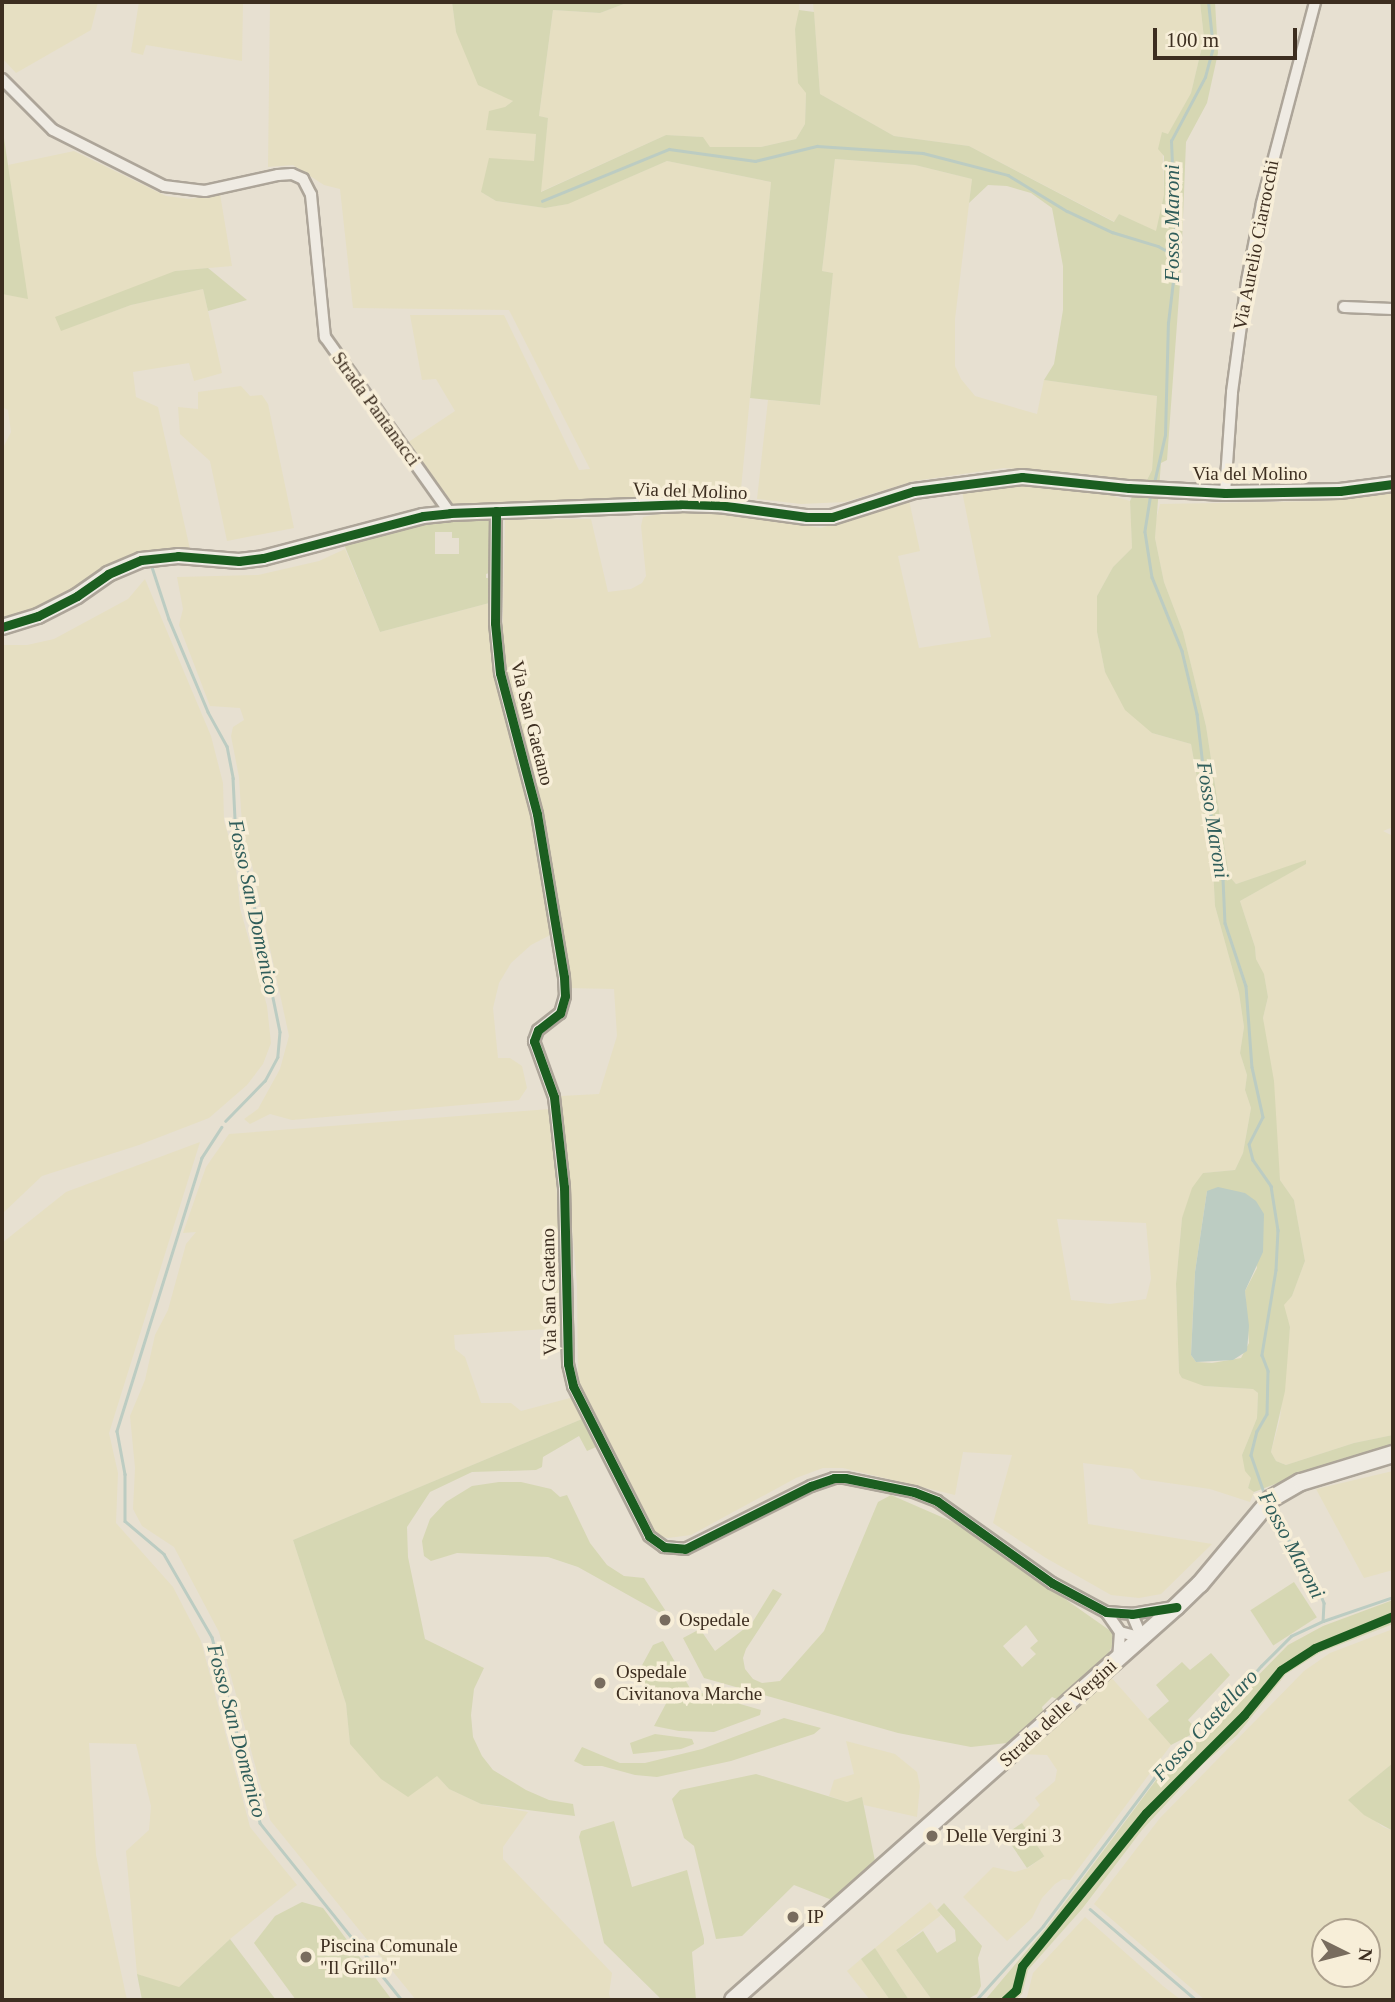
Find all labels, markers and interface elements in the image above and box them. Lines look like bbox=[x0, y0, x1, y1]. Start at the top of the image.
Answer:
scale bar bbox=[1157, 14, 1300, 58]
text: 100 m bbox=[1166, 28, 1219, 52]
street label: Via Aurelio Ciarrocchi bbox=[1228, 157, 1284, 333]
water label: Fosso Maroni bbox=[1159, 164, 1185, 282]
street label: Strada Pantanacci bbox=[327, 347, 425, 471]
street label: Via del Molino bbox=[1193, 463, 1307, 485]
street label: Via del Molino bbox=[632, 478, 748, 504]
street label: Via San Gaetano bbox=[506, 658, 558, 788]
water label: Fosso Maroni bbox=[1191, 760, 1235, 880]
water label: Fosso San Domenico bbox=[223, 817, 285, 997]
street label: Via San Gaetano bbox=[536, 1228, 562, 1356]
water label: Fosso Maroni bbox=[1253, 1487, 1331, 1603]
place label: Ospedale bbox=[679, 1609, 750, 1631]
marker: Ospedale bbox=[657, 1612, 673, 1628]
water label: Fosso San Domenico bbox=[202, 1642, 272, 1820]
street label: Strada delle Vergini bbox=[994, 1654, 1122, 1772]
place label: Ospedale Civitanova Marche bbox=[616, 1661, 762, 1705]
water label: Fosso Castellaro bbox=[1147, 1664, 1263, 1786]
marker: Ospedale Civitanova Marche bbox=[590, 1673, 610, 1693]
place label: Delle Vergini 3 bbox=[946, 1825, 1062, 1847]
marker: Delle Vergini 3 bbox=[924, 1828, 940, 1844]
place label: IP bbox=[807, 1906, 824, 1928]
marker: IP bbox=[785, 1909, 801, 1925]
north arrow bbox=[1311, 1918, 1381, 1988]
place label: Piscina Comunale "Il Grillo" bbox=[320, 1935, 458, 1979]
text: N bbox=[1354, 1947, 1377, 1963]
marker: Piscina Comunale "Il Grillo" bbox=[298, 1949, 314, 1965]

